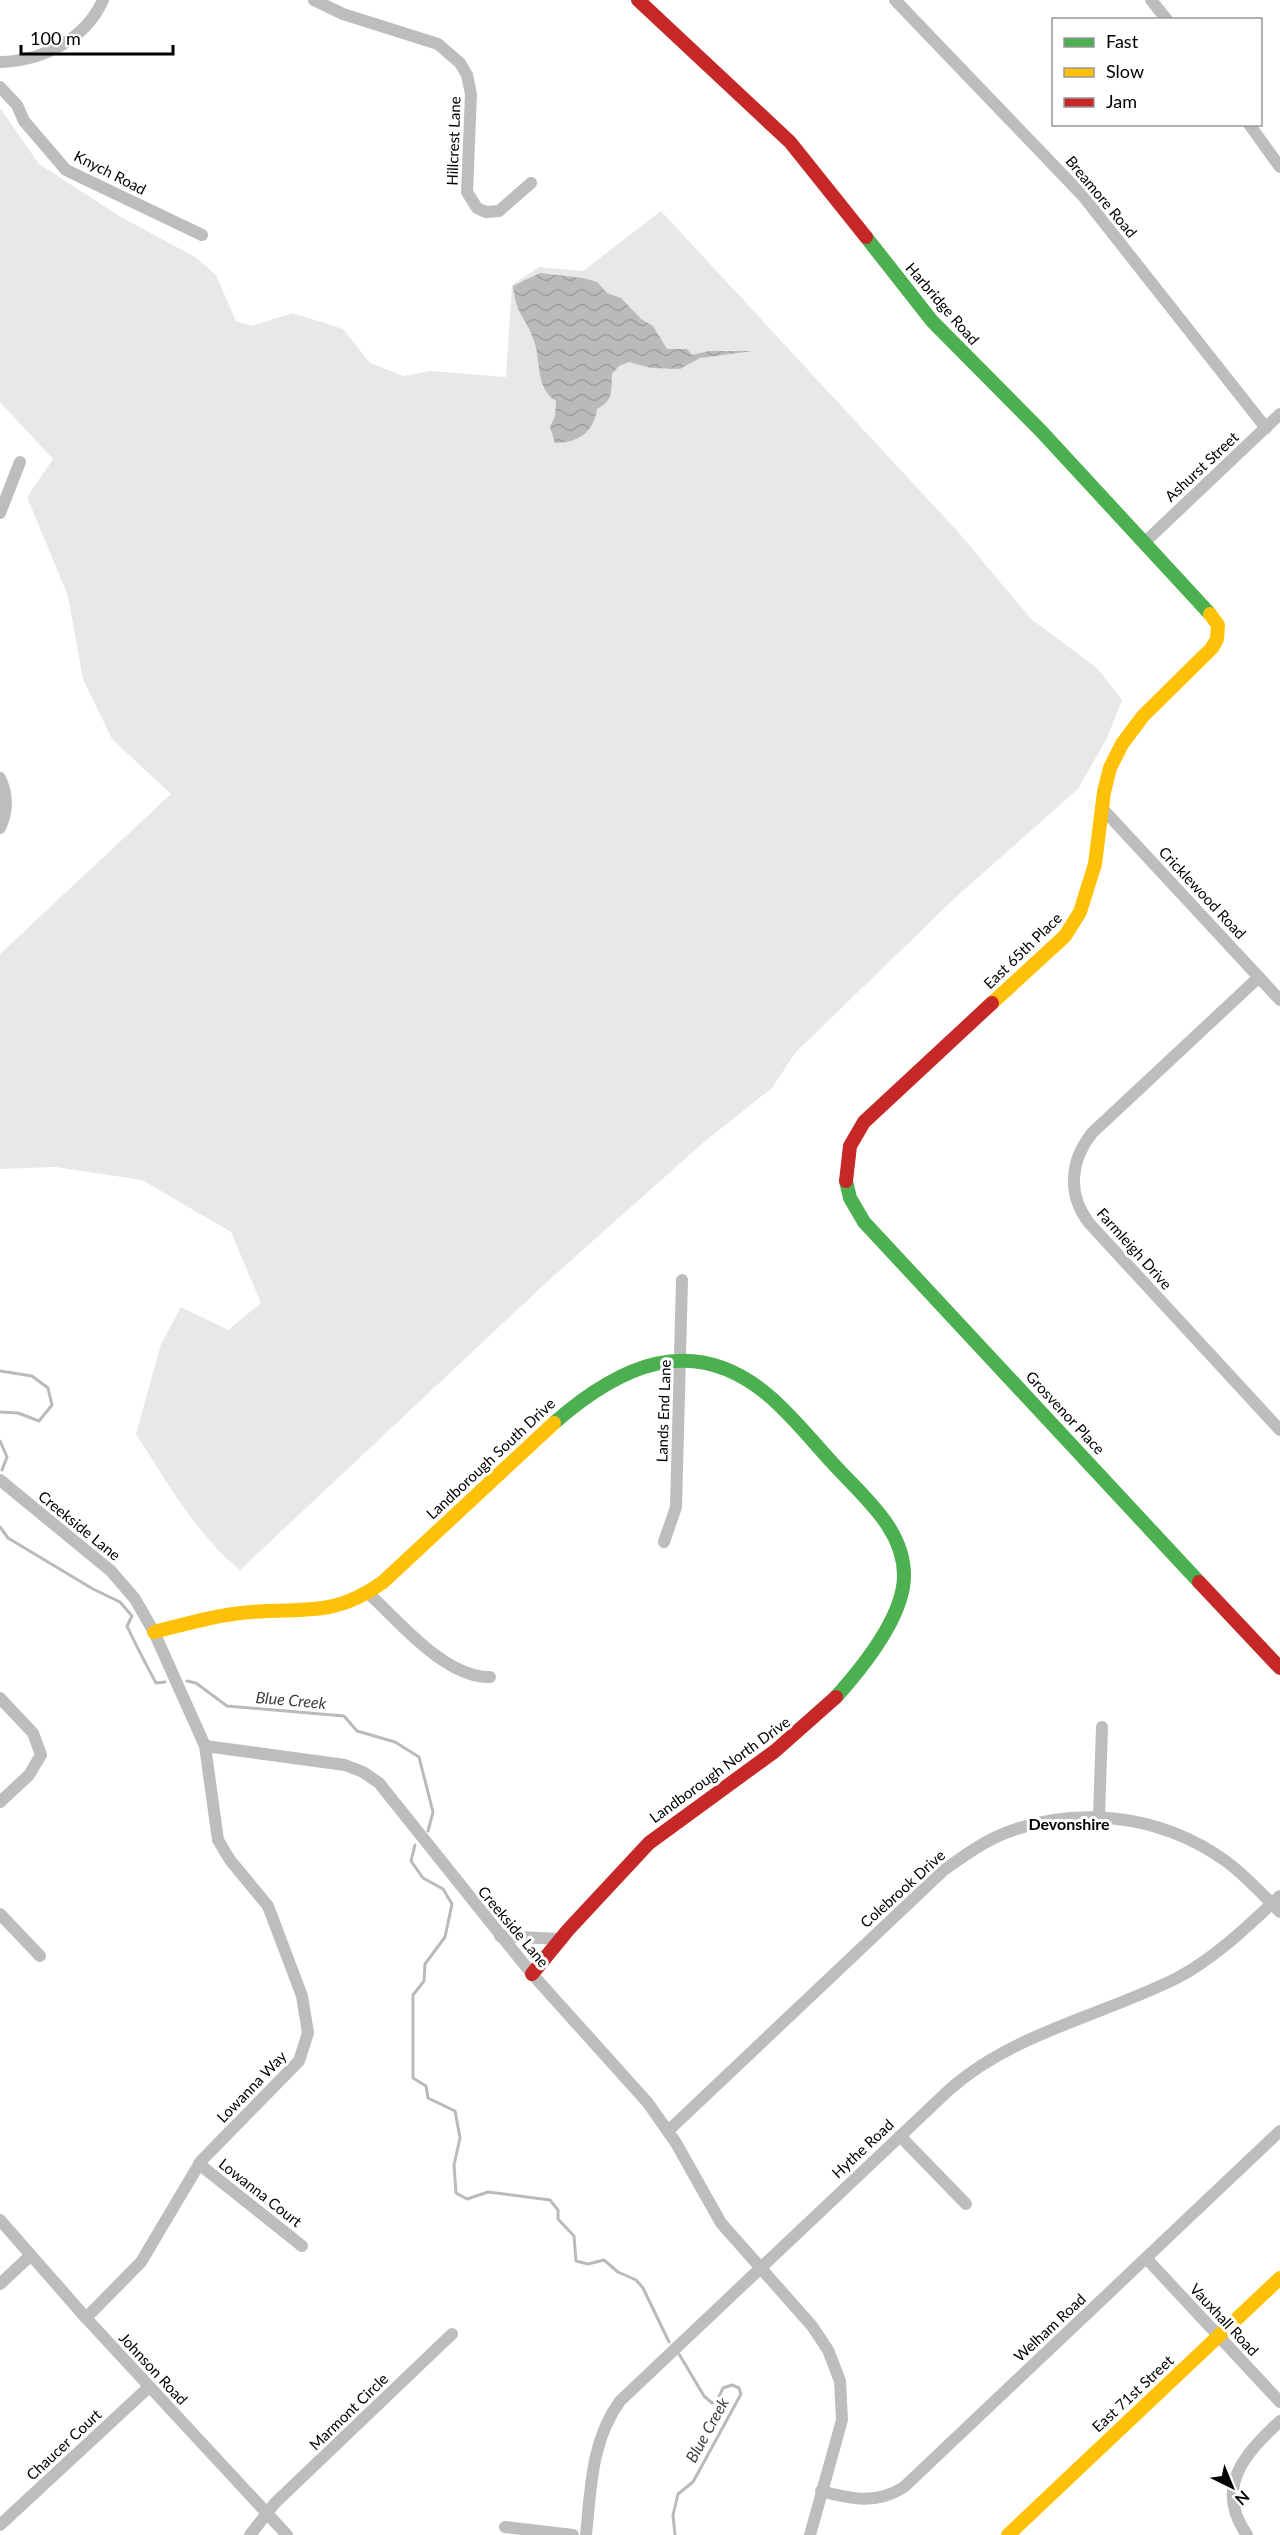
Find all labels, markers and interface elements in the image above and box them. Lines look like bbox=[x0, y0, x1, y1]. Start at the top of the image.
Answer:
scale bar bbox=[21, 18, 172, 56]
legend bbox=[1052, 18, 1262, 126]
text: 100 m bbox=[30, 27, 81, 49]
text: Fast bbox=[1106, 30, 1139, 52]
text: Slow bbox=[1106, 60, 1144, 82]
text: Jam bbox=[1106, 90, 1137, 112]
street label: Hillcrest Lane bbox=[442, 96, 464, 186]
street label: Knych Road bbox=[71, 146, 149, 198]
street label: Breamore Road bbox=[1062, 152, 1141, 241]
street label: Harbridge Road bbox=[902, 259, 983, 348]
street label: Ashurst Street bbox=[1161, 427, 1242, 505]
street label: Cricklewood Road bbox=[1155, 843, 1250, 942]
street label: East 65th Place bbox=[979, 908, 1065, 992]
street label: Farmleigh Drive bbox=[1093, 1204, 1176, 1293]
street label: Lands End Lane bbox=[652, 1359, 674, 1463]
street label: Grosvenor Place bbox=[1023, 1367, 1109, 1458]
street label: Landborough South Drive bbox=[422, 1394, 558, 1523]
street label: Creekside Lane bbox=[35, 1487, 124, 1564]
water label: Blue Creek bbox=[255, 1687, 328, 1712]
street label: Landborough North Drive bbox=[646, 1712, 793, 1826]
district label: Devonshire bbox=[1028, 1814, 1110, 1833]
street label: Colebrook Drive bbox=[856, 1846, 948, 1931]
street label: Creekside Lane bbox=[475, 1882, 553, 1971]
street label: Lowanna Way bbox=[213, 2047, 290, 2126]
street label: Hythe Road bbox=[828, 2115, 897, 2181]
street label: Lowanna Court bbox=[216, 2154, 306, 2231]
street label: Vauxhall Road bbox=[1187, 2279, 1263, 2359]
street label: Welham Road bbox=[1010, 2290, 1089, 2365]
street label: Johnson Road bbox=[116, 2329, 192, 2408]
street label: East 71st Street bbox=[1088, 2351, 1177, 2435]
street label: Marmont Circle bbox=[305, 2369, 391, 2453]
water label: Blue Creek bbox=[681, 2394, 732, 2465]
street label: Chaucer Court bbox=[22, 2405, 105, 2483]
north arrow bbox=[1202, 2457, 1262, 2517]
text: N bbox=[1232, 2487, 1254, 2509]

